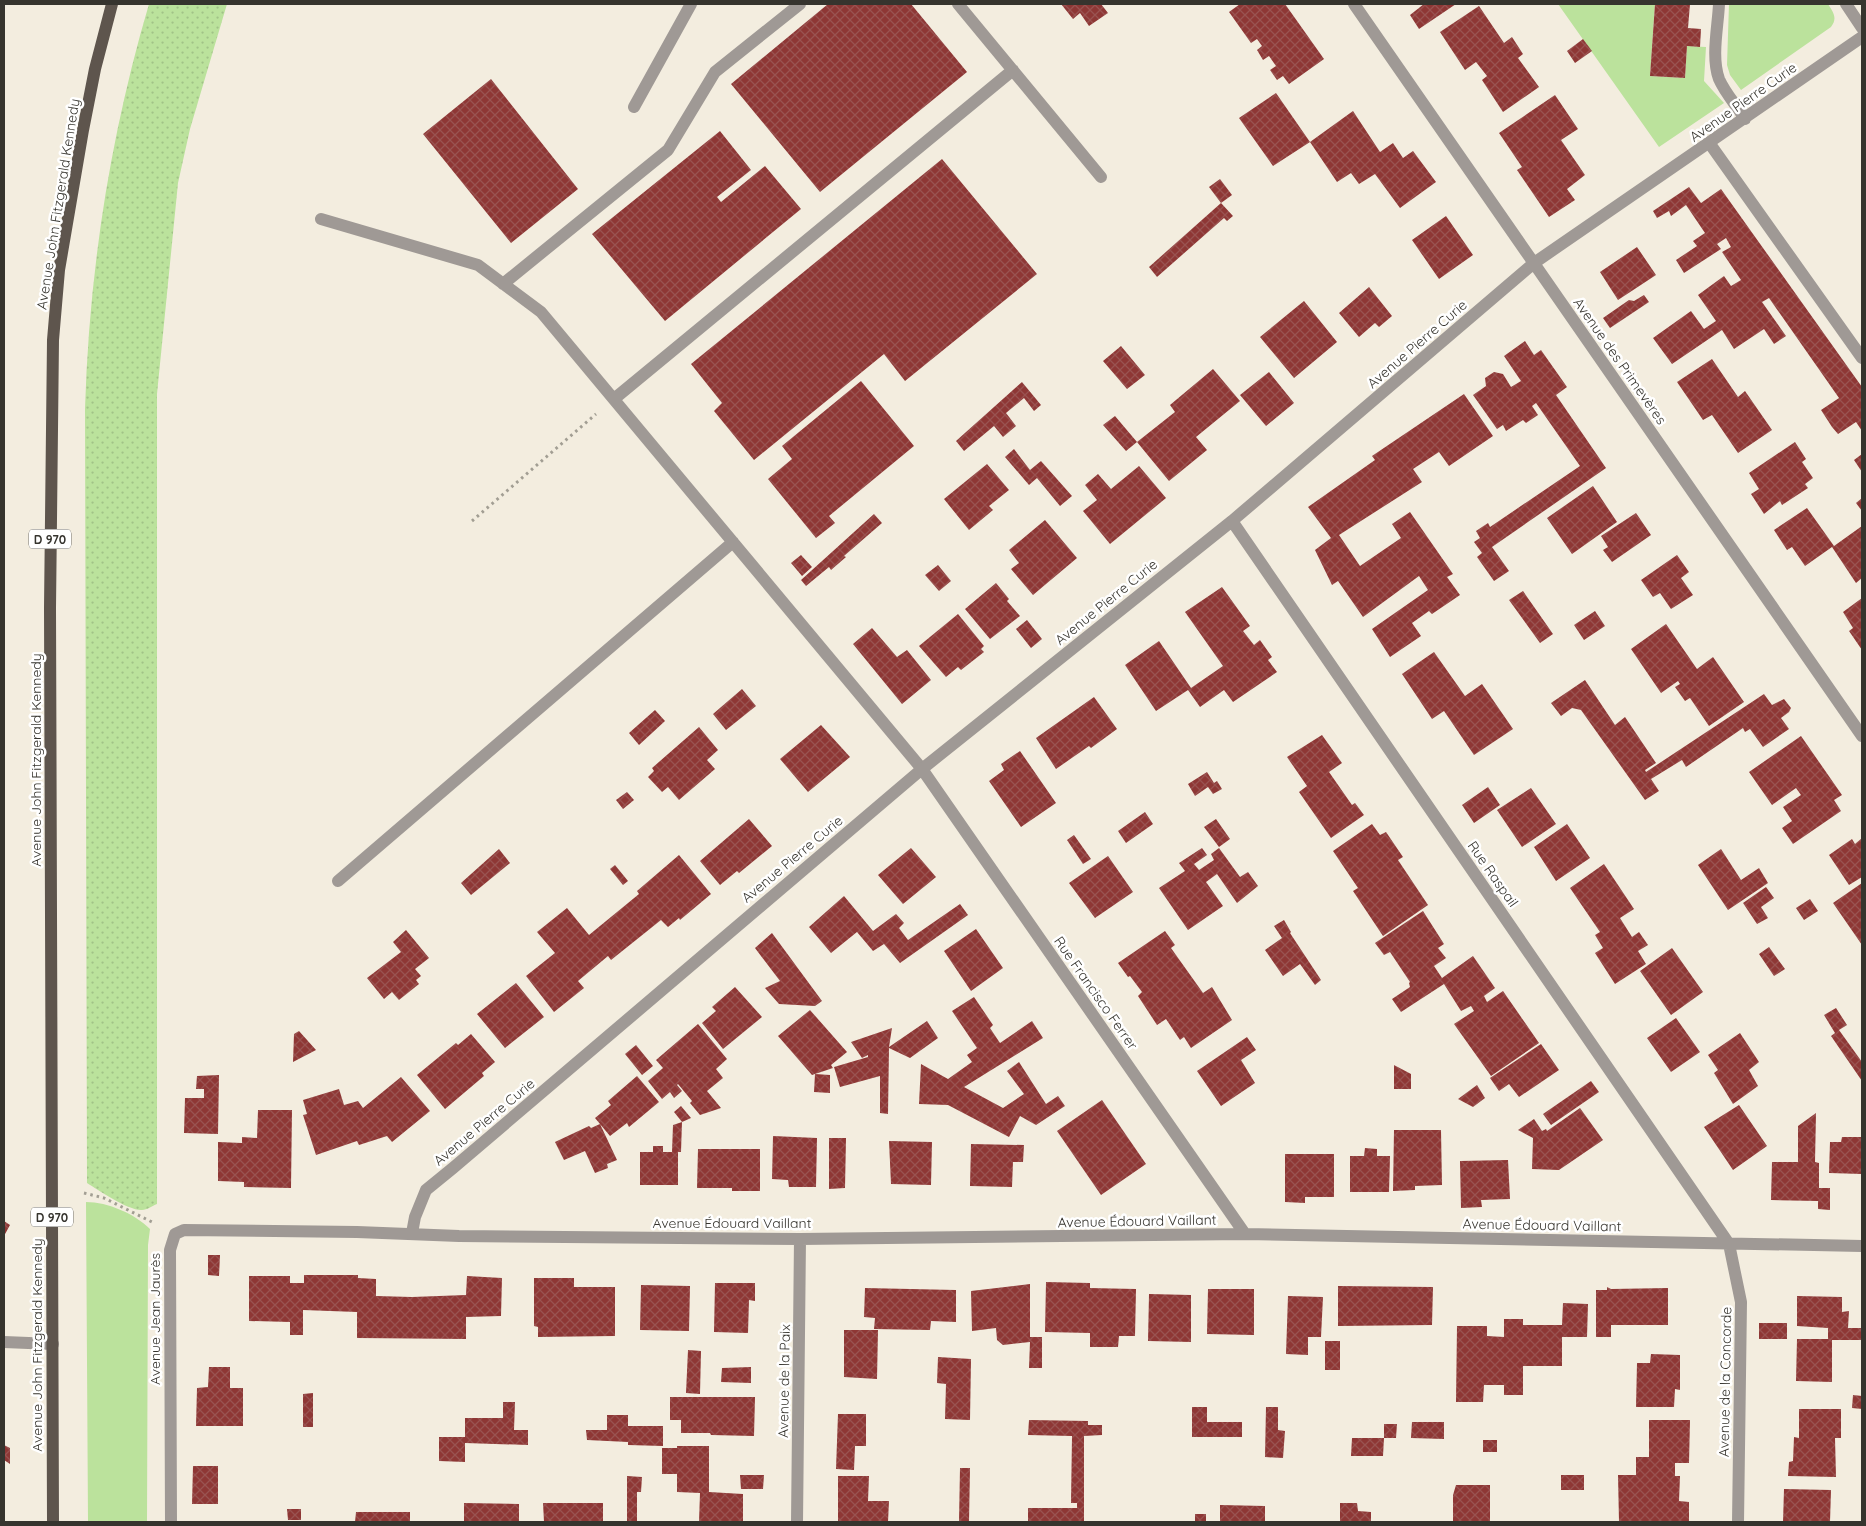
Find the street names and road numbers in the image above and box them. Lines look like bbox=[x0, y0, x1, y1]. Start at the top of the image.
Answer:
street label: Avenue Pierre Curie bbox=[1686, 58, 1800, 146]
street label: Avenue John Fitzgerald Kennedy bbox=[32, 97, 84, 311]
street label: Avenue des Primevères bbox=[1569, 294, 1671, 428]
street label: Avenue Pierre Curie bbox=[1363, 296, 1471, 392]
road number: D 970 bbox=[29, 530, 71, 548]
street label: Avenue Pierre Curie bbox=[1051, 555, 1161, 649]
street label: Avenue John Fitzgerald Kennedy bbox=[27, 653, 45, 867]
street label: Avenue Pierre Curie bbox=[738, 811, 846, 907]
street label: Rue Raspail bbox=[1464, 837, 1522, 911]
street label: Rue Francisco Ferrer bbox=[1050, 933, 1142, 1054]
street label: Avenue Pierre Curie bbox=[430, 1074, 538, 1170]
road number: D 970 bbox=[31, 1208, 73, 1226]
street label: Avenue Édouard Vaillant bbox=[1057, 1211, 1217, 1231]
street label: Avenue Édouard Vaillant bbox=[653, 1214, 812, 1232]
street label: Avenue Édouard Vaillant bbox=[1462, 1215, 1622, 1235]
street label: Avenue John Fitzgerald Kennedy bbox=[28, 1238, 46, 1452]
street label: Avenue Jean Jaurès bbox=[146, 1253, 164, 1385]
street label: Avenue de la Concorde bbox=[1715, 1307, 1735, 1457]
street label: Avenue de la Paix bbox=[774, 1324, 794, 1438]

